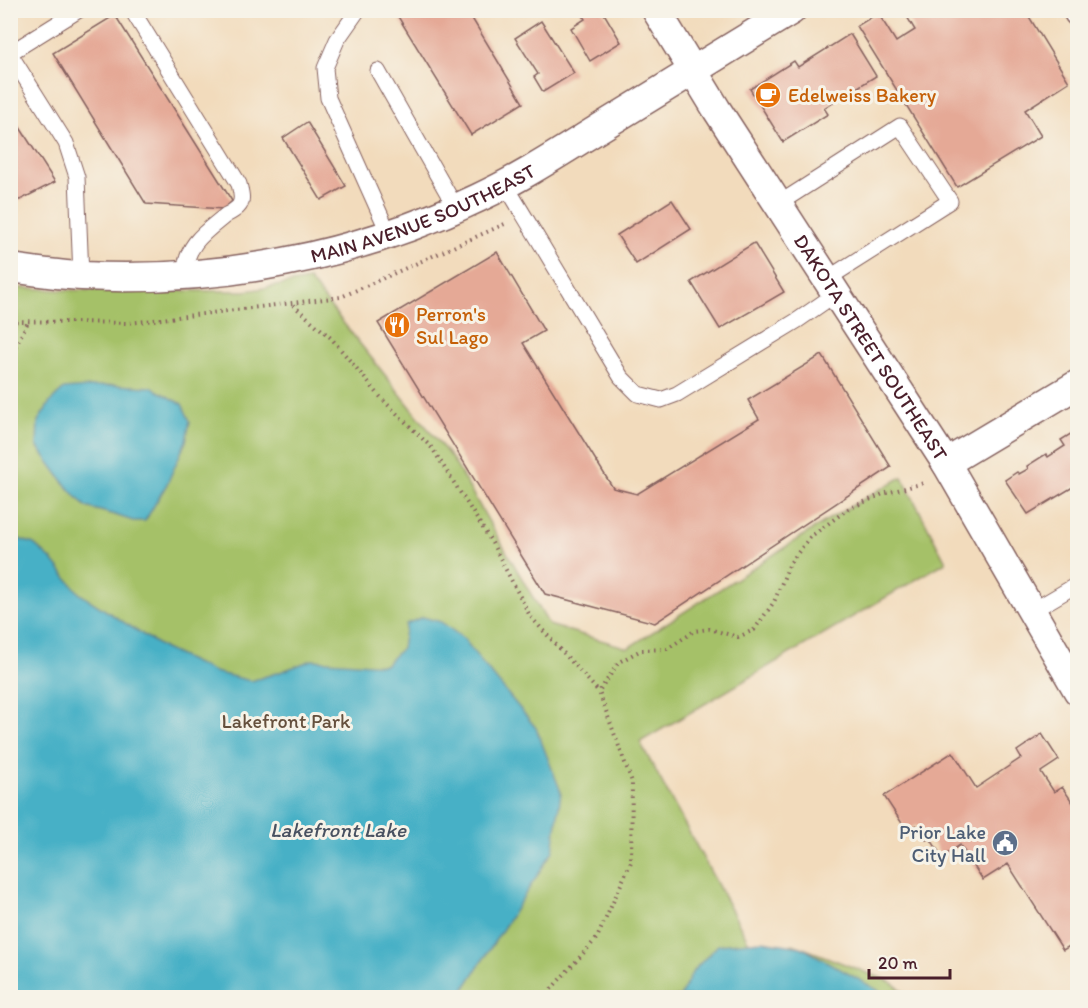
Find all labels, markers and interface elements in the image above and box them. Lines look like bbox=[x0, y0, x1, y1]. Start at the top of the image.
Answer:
cafe icon: Edelweiss Bakery bbox=[753, 80, 783, 110]
place label: Edelweiss Bakery bbox=[788, 83, 937, 107]
street label: MAIN AVENUE SOUTHEAST bbox=[308, 158, 540, 268]
street label: DAKOTA STREET SOUTHEAST bbox=[789, 230, 953, 465]
place label: Perron's Sul Lago bbox=[416, 302, 489, 349]
restaurant icon: Perron's Sul Lago bbox=[382, 310, 412, 340]
park label: Lakefront Park bbox=[222, 709, 351, 733]
water label: Lakefront Lake bbox=[270, 817, 407, 842]
place label: Prior Lake City Hall bbox=[899, 820, 986, 867]
public building icon: Prior Lake City Hall bbox=[990, 828, 1020, 858]
scale bar bbox=[869, 942, 950, 980]
text: 20 m bbox=[878, 952, 918, 974]

